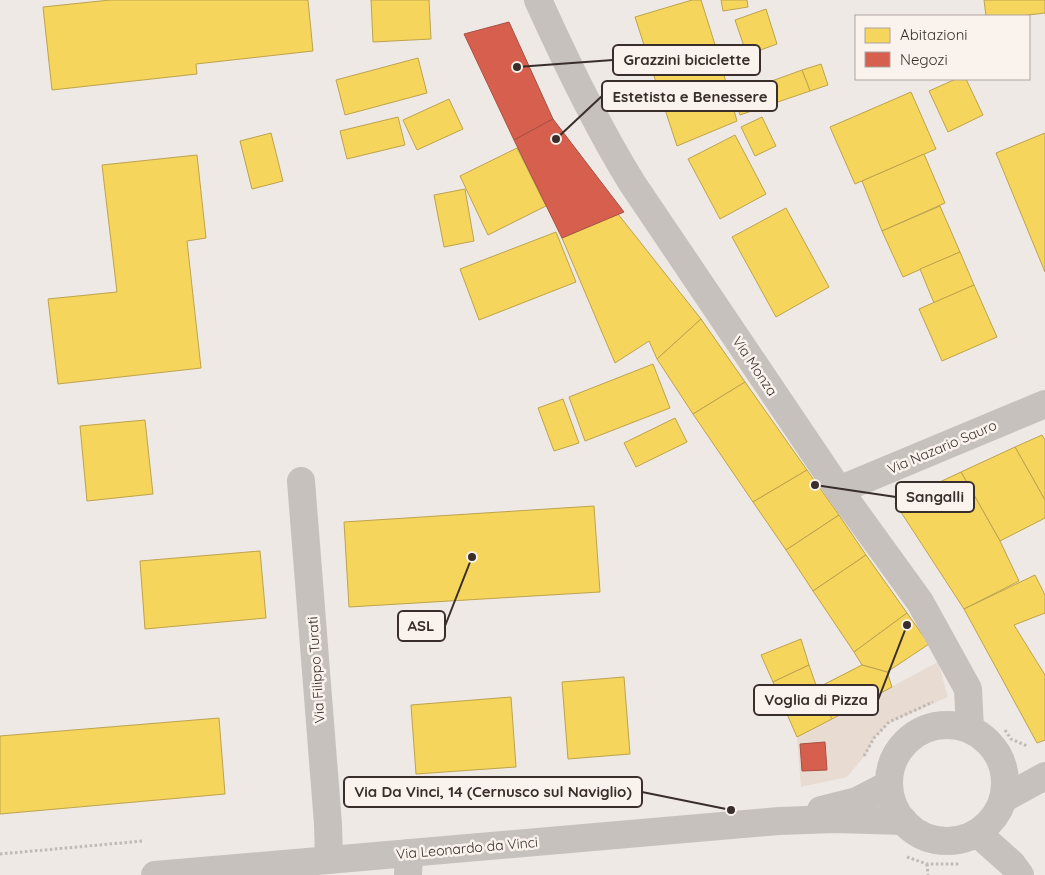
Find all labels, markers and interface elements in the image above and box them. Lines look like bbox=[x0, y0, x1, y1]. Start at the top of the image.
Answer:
legend bbox=[855, 15, 1030, 80]
text: Abitazioni bbox=[900, 25, 968, 44]
callout: Grazzini biciclette bbox=[613, 45, 760, 75]
text: Grazzini biciclette bbox=[624, 50, 751, 69]
text: Negozi bbox=[900, 50, 948, 69]
callout: Estetista e Benessere bbox=[602, 81, 777, 111]
text: Estetista e Benessere bbox=[612, 87, 768, 106]
street label: Via Monza bbox=[729, 333, 781, 399]
street label: Via Nazario Sauro bbox=[885, 416, 999, 478]
callout: Sangalli bbox=[896, 482, 974, 512]
text: Sangalli bbox=[906, 487, 964, 506]
callout: ASL bbox=[398, 611, 445, 641]
street label: Via Filippo Turati bbox=[303, 616, 329, 724]
text: ASL bbox=[408, 616, 434, 635]
callout: Voglia di Pizza bbox=[754, 685, 878, 715]
text: Voglia di Pizza bbox=[764, 690, 868, 709]
callout: Via Da Vinci, 14 (Cernusco sul Naviglio) bbox=[344, 777, 642, 807]
text: Via Da Vinci, 14 (Cernusco sul Naviglio) bbox=[354, 782, 632, 801]
street label: Via Leonardo da Vinci bbox=[395, 833, 539, 863]

